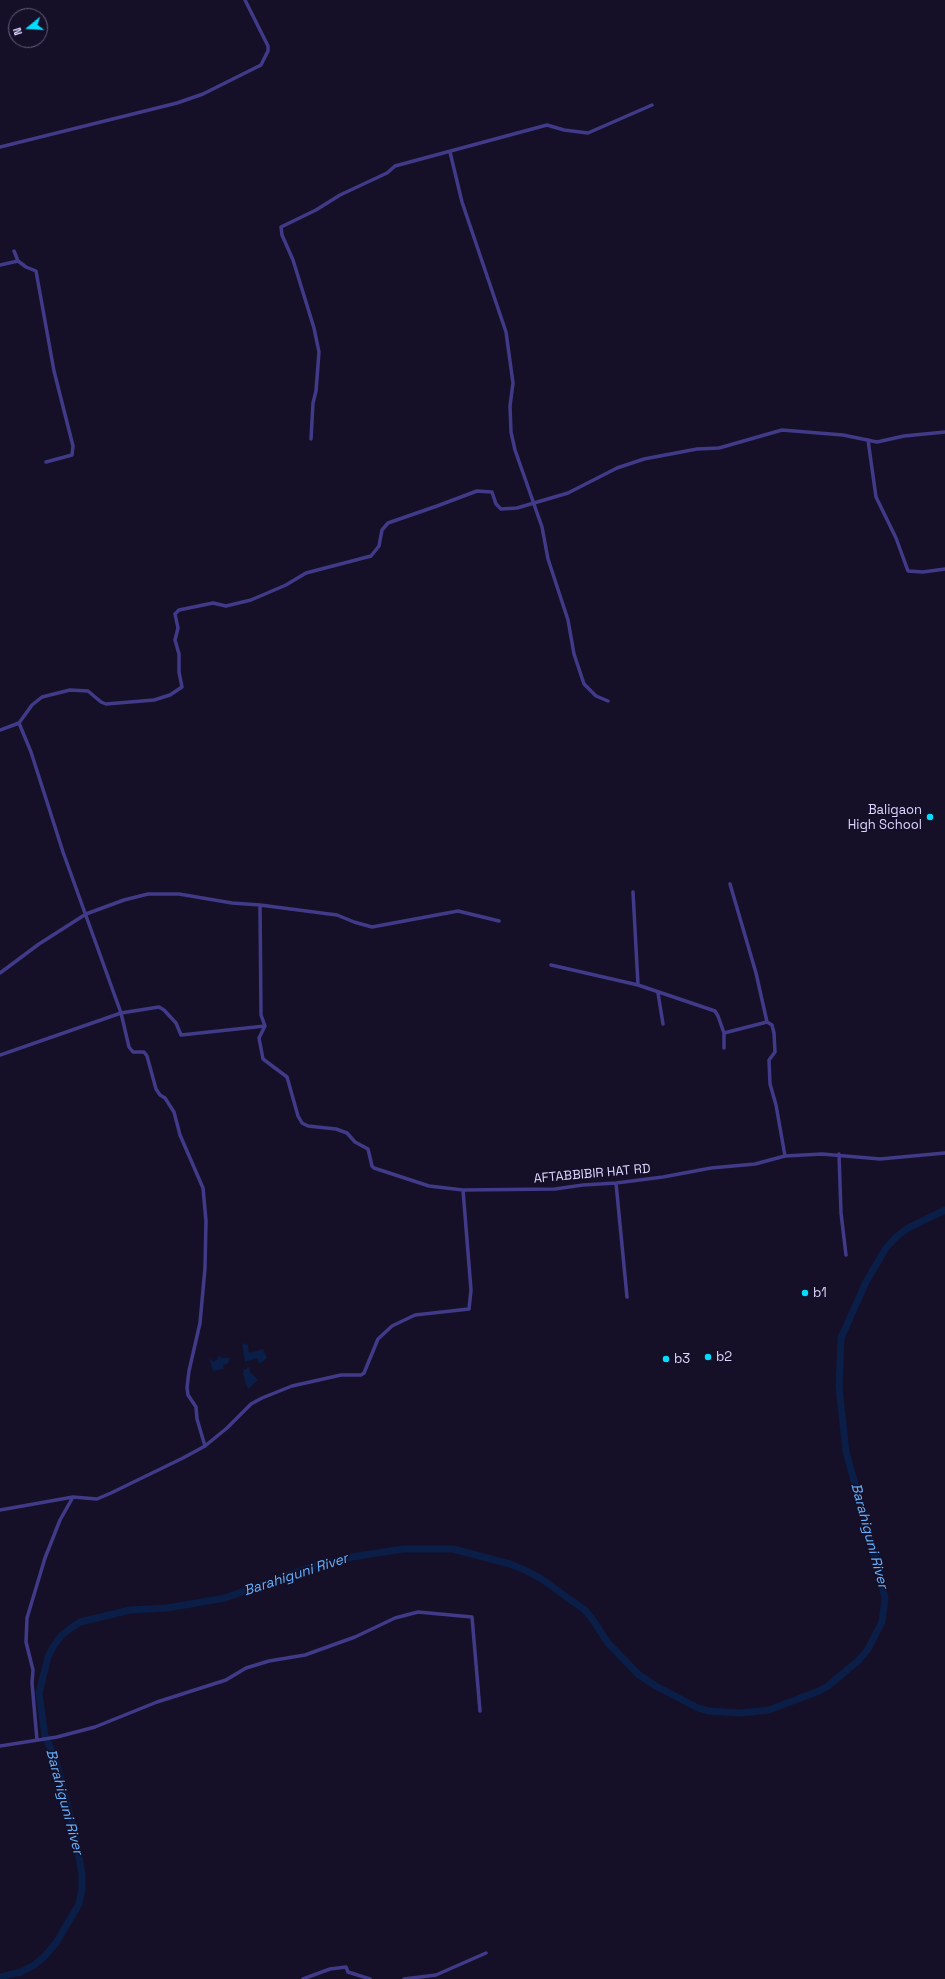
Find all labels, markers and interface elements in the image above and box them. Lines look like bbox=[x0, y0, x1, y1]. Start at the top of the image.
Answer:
north arrow bbox=[8, 8, 48, 48]
text: N bbox=[10, 26, 25, 37]
place label: Baligaon High School bbox=[848, 802, 922, 833]
marker: Baligaon High School bbox=[925, 812, 935, 822]
street label: AFTABBIBIR HAT RD bbox=[533, 1161, 651, 1187]
place label: b1 bbox=[813, 1285, 827, 1301]
marker: b1 bbox=[800, 1288, 810, 1298]
place label: b2 bbox=[716, 1349, 732, 1365]
place label: b3 bbox=[674, 1351, 690, 1367]
marker: b2 bbox=[703, 1352, 713, 1362]
marker: b3 bbox=[661, 1354, 671, 1364]
water label: Barahiguni River bbox=[847, 1481, 891, 1591]
water label: Barahiguni River bbox=[242, 1550, 350, 1600]
water label: Barahiguni River bbox=[42, 1747, 86, 1857]

